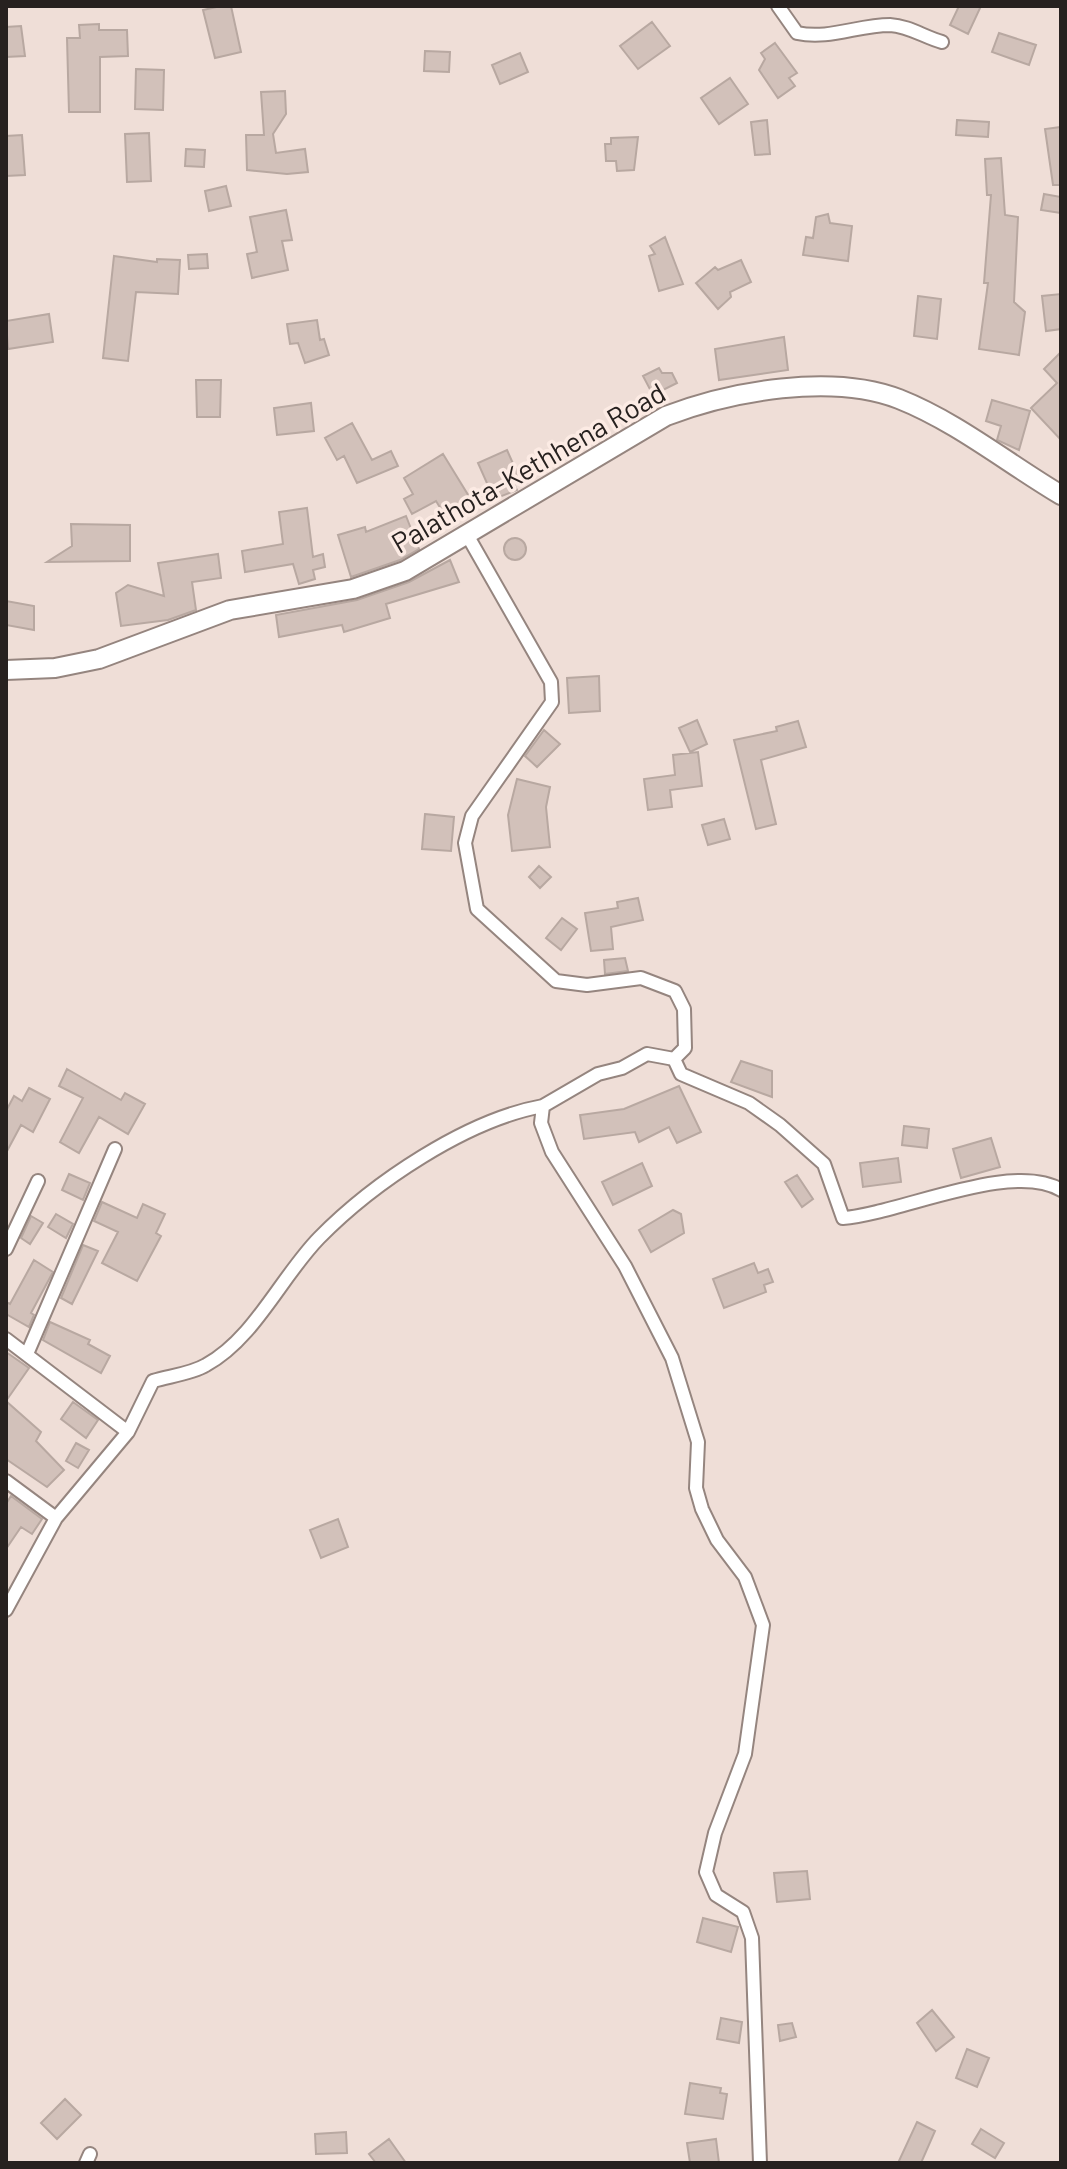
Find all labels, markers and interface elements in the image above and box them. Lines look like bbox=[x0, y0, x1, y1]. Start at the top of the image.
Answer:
street label: Palathota-Kethhena Road bbox=[385, 375, 671, 559]

